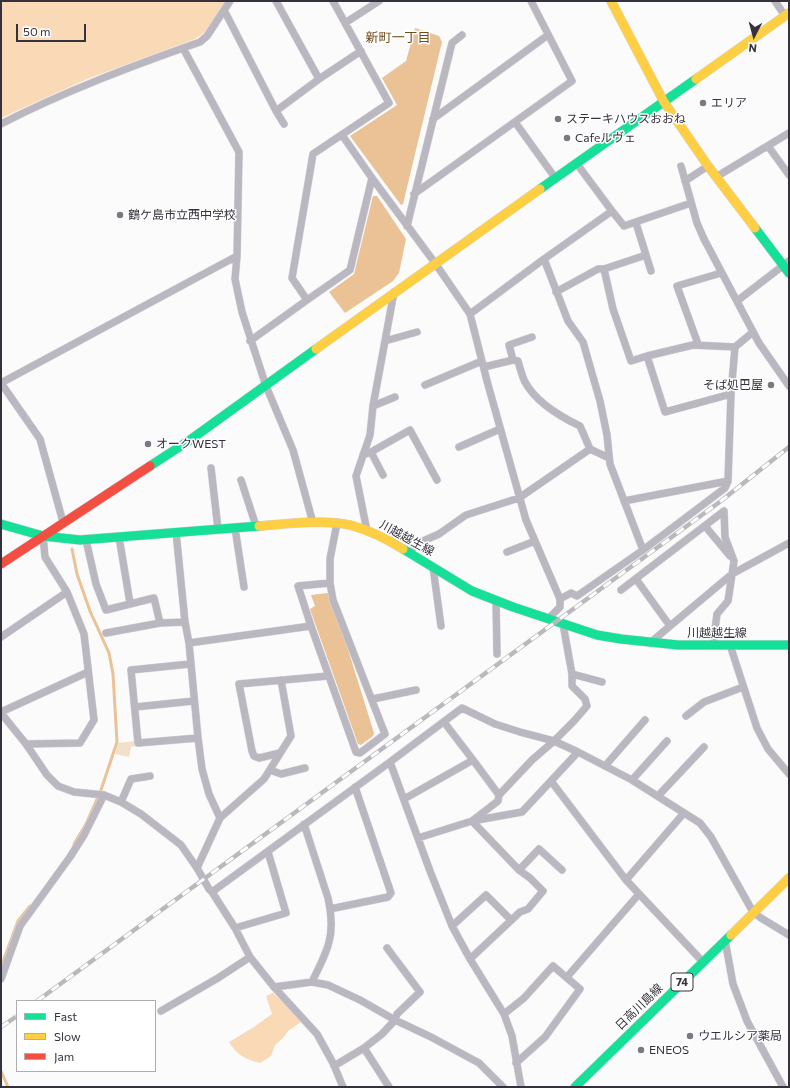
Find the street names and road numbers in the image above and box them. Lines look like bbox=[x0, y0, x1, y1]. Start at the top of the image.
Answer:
street label: 川越越生線 bbox=[377, 517, 437, 559]
street label: 川越越生線 bbox=[687, 626, 747, 640]
road number: 74 bbox=[671, 973, 693, 991]
street label: 日高川島線 bbox=[612, 981, 666, 1033]

